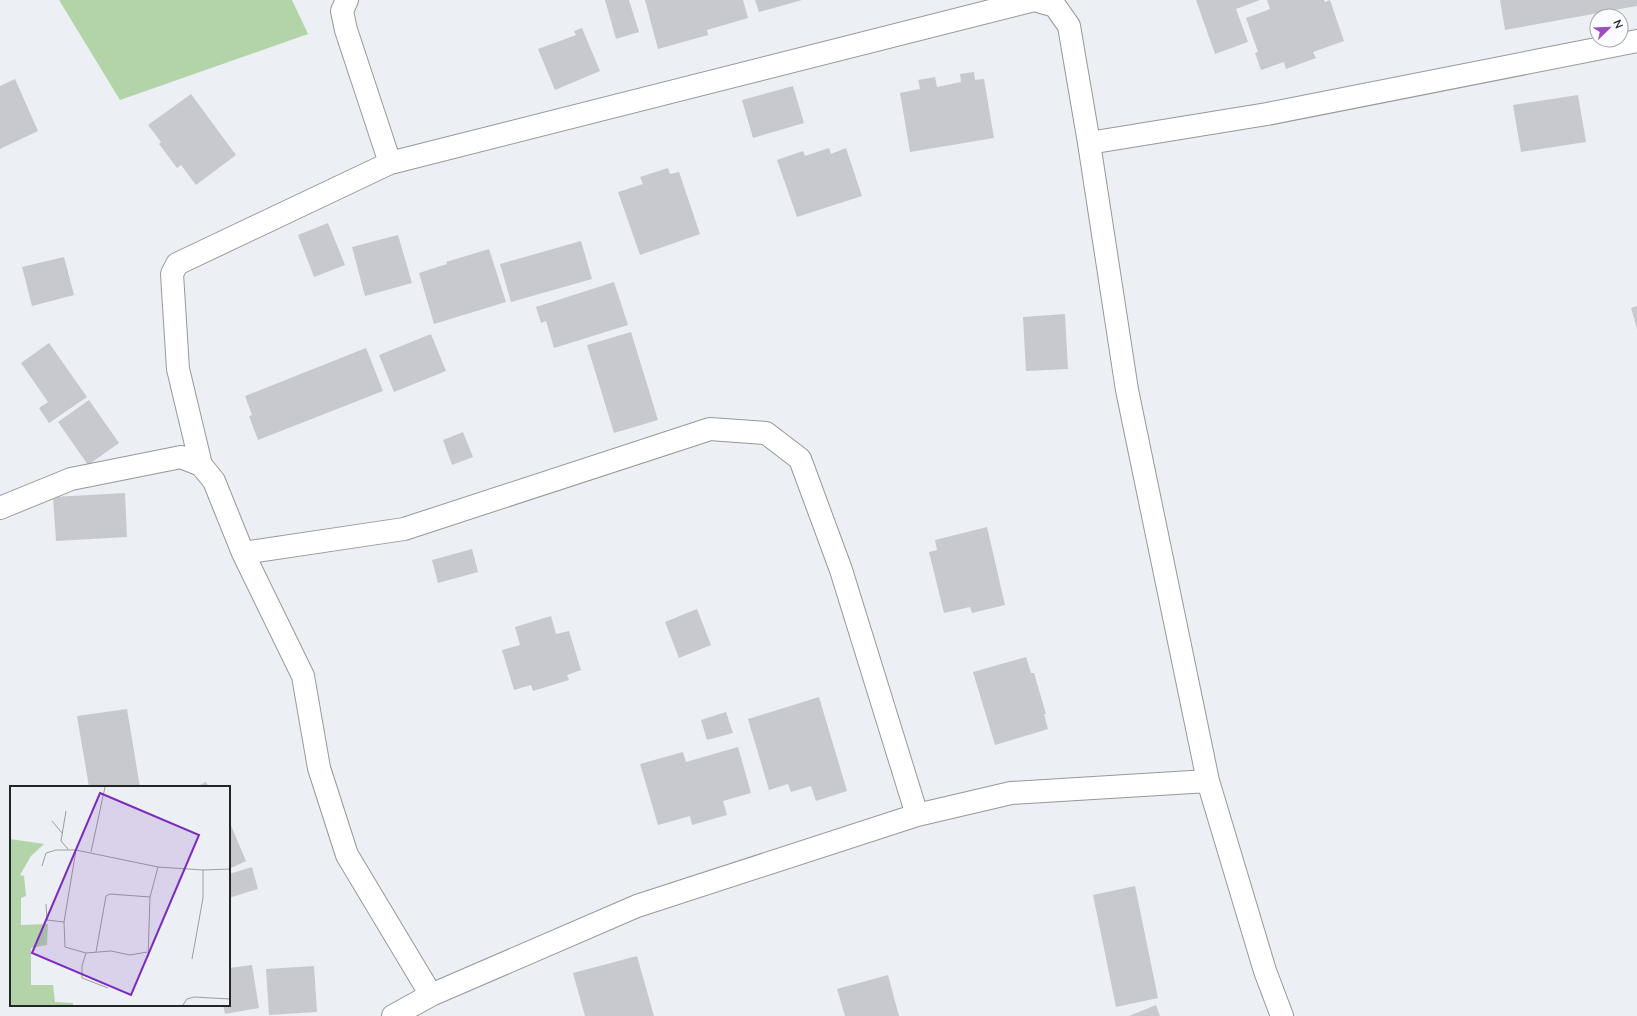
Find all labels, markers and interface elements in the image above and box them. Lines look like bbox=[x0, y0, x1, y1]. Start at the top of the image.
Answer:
north arrow bbox=[1589, 8, 1629, 48]
text: N bbox=[1610, 18, 1626, 31]
inset map bbox=[10, 786, 230, 1006]

